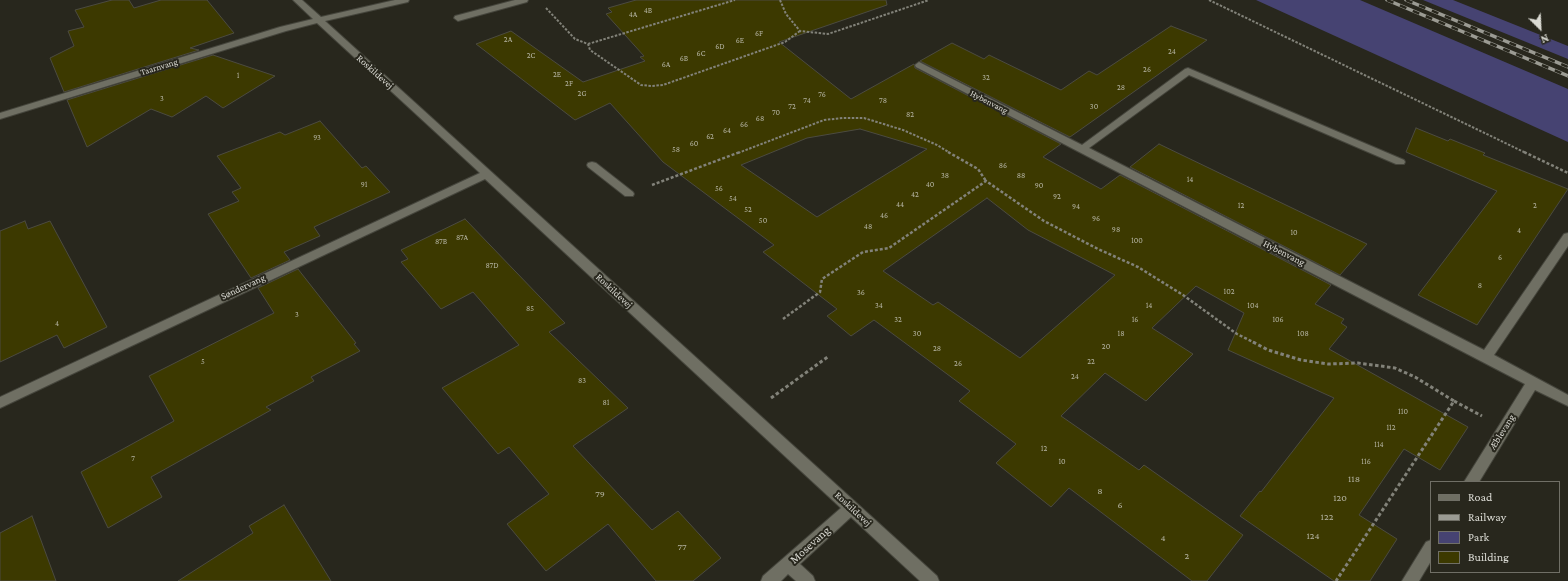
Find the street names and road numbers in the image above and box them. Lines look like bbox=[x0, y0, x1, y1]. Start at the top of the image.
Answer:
street label: Roskildevej bbox=[354, 52, 396, 92]
street label: Taarnvang bbox=[139, 56, 179, 78]
street label: Hybenvang bbox=[968, 88, 1010, 116]
street label: Hybenvang bbox=[1261, 237, 1307, 269]
street label: Roskildevej bbox=[593, 271, 635, 311]
street label: Søndervang bbox=[219, 272, 267, 302]
street label: Æblevang bbox=[1486, 412, 1518, 452]
street label: Roskildevej bbox=[832, 489, 874, 529]
street label: Mosevang bbox=[787, 523, 833, 567]

